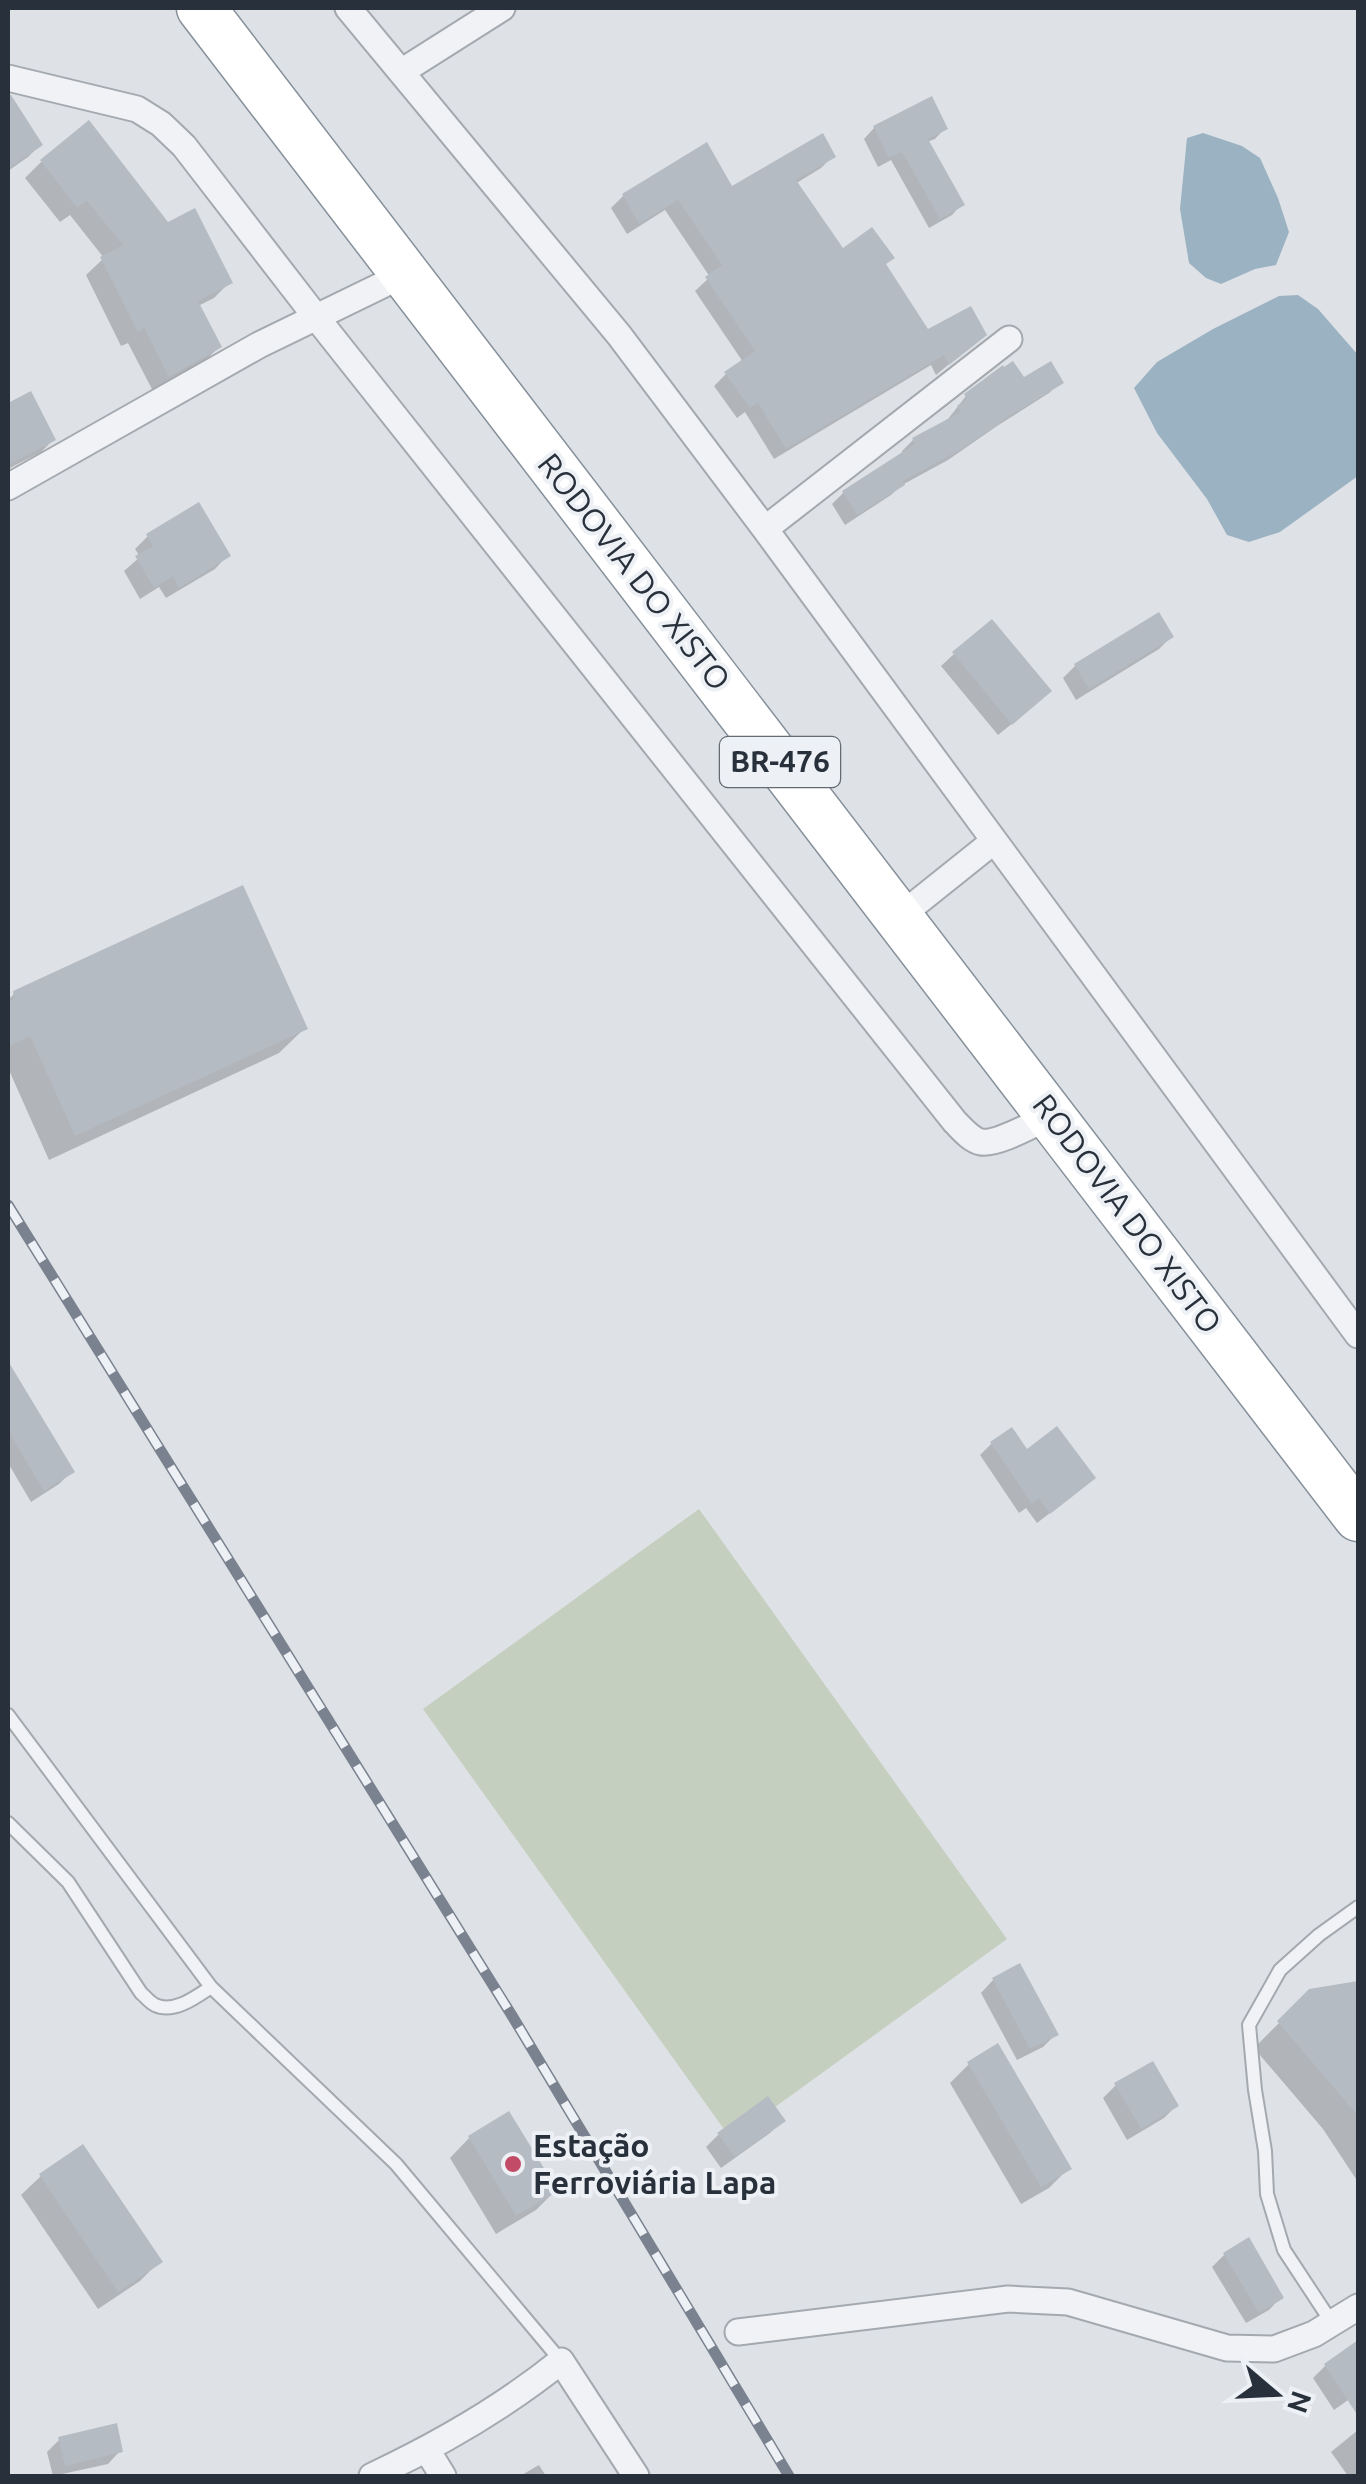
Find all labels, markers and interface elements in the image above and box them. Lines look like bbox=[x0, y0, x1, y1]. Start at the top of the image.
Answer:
street label: RODOVIA DO XISTO bbox=[531, 446, 738, 697]
road number: BR-476 bbox=[720, 737, 840, 787]
street label: RODOVIA DO XISTO bbox=[1026, 1087, 1229, 1340]
place label: Estação Ferroviária Lapa bbox=[533, 2127, 776, 2200]
marker: Estação Ferroviária Lapa bbox=[502, 2153, 524, 2175]
north arrow bbox=[1226, 2344, 1326, 2444]
text: N bbox=[1282, 2387, 1318, 2417]

